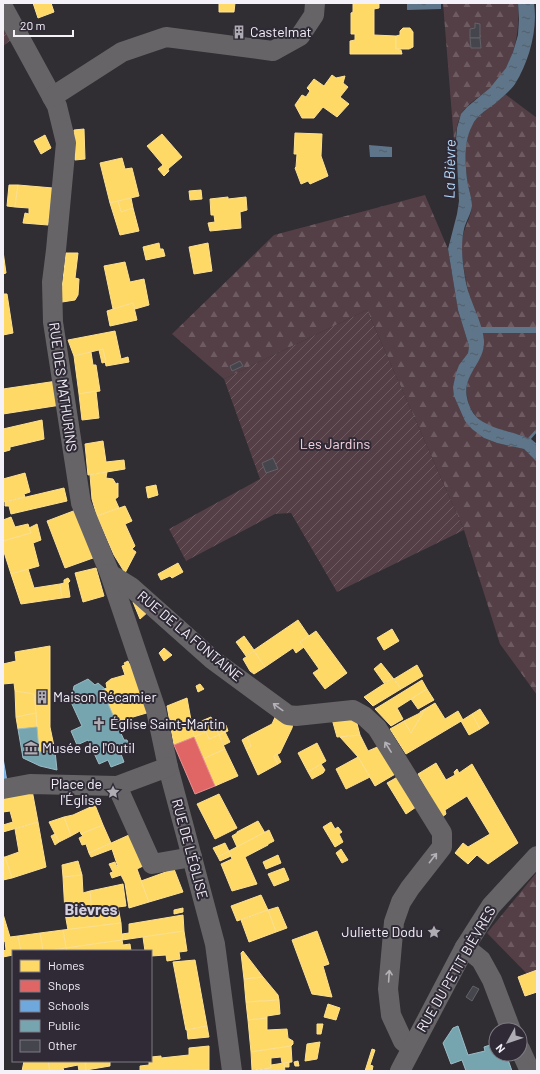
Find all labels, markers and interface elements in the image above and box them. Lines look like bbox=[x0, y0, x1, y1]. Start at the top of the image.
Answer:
scale bar bbox=[14, 12, 73, 38]
text: 20 m bbox=[20, 18, 46, 32]
place label: Castelmat bbox=[250, 23, 312, 40]
building icon: Castelmat bbox=[231, 24, 247, 40]
water label: La Bièvre bbox=[439, 139, 459, 199]
street label: RUE DES MATHURINS bbox=[46, 321, 81, 453]
park label: Les Jardins bbox=[300, 435, 371, 452]
street label: RUE DE LA FONTAINE bbox=[134, 587, 246, 684]
place label: Maison Récamier bbox=[53, 688, 157, 705]
building icon: Maison Récamier bbox=[34, 689, 50, 705]
one-way arrow bbox=[272, 703, 283, 711]
place label: Église Saint-Martin bbox=[110, 715, 225, 732]
church icon: Église Saint-Martin bbox=[91, 716, 107, 732]
place label: Musée de l'Outil bbox=[42, 739, 135, 756]
museum icon: Musée de l'Outil bbox=[23, 740, 39, 756]
one-way arrow bbox=[384, 741, 392, 752]
place label: Place de l'Église bbox=[51, 775, 102, 808]
place icon: Place de l'Église bbox=[105, 784, 121, 800]
street label: RUE DE L'ÉGLISE bbox=[169, 797, 212, 901]
one-way arrow bbox=[429, 853, 438, 864]
district label: Bièvres bbox=[64, 899, 118, 918]
street label: RUE DU PETIT BIÈVRES bbox=[412, 903, 499, 1035]
place label: Juliette Dodu bbox=[342, 923, 423, 940]
place icon: Juliette Dodu bbox=[426, 924, 442, 940]
legend bbox=[12, 950, 152, 1062]
text: Homes bbox=[48, 958, 85, 972]
one-way arrow bbox=[386, 970, 393, 983]
text: Shops bbox=[48, 978, 81, 992]
text: Schools bbox=[48, 998, 89, 1012]
text: Public bbox=[48, 1018, 80, 1032]
north arrow bbox=[488, 1022, 528, 1062]
text: Other bbox=[48, 1038, 78, 1052]
text: N bbox=[493, 1042, 507, 1056]

